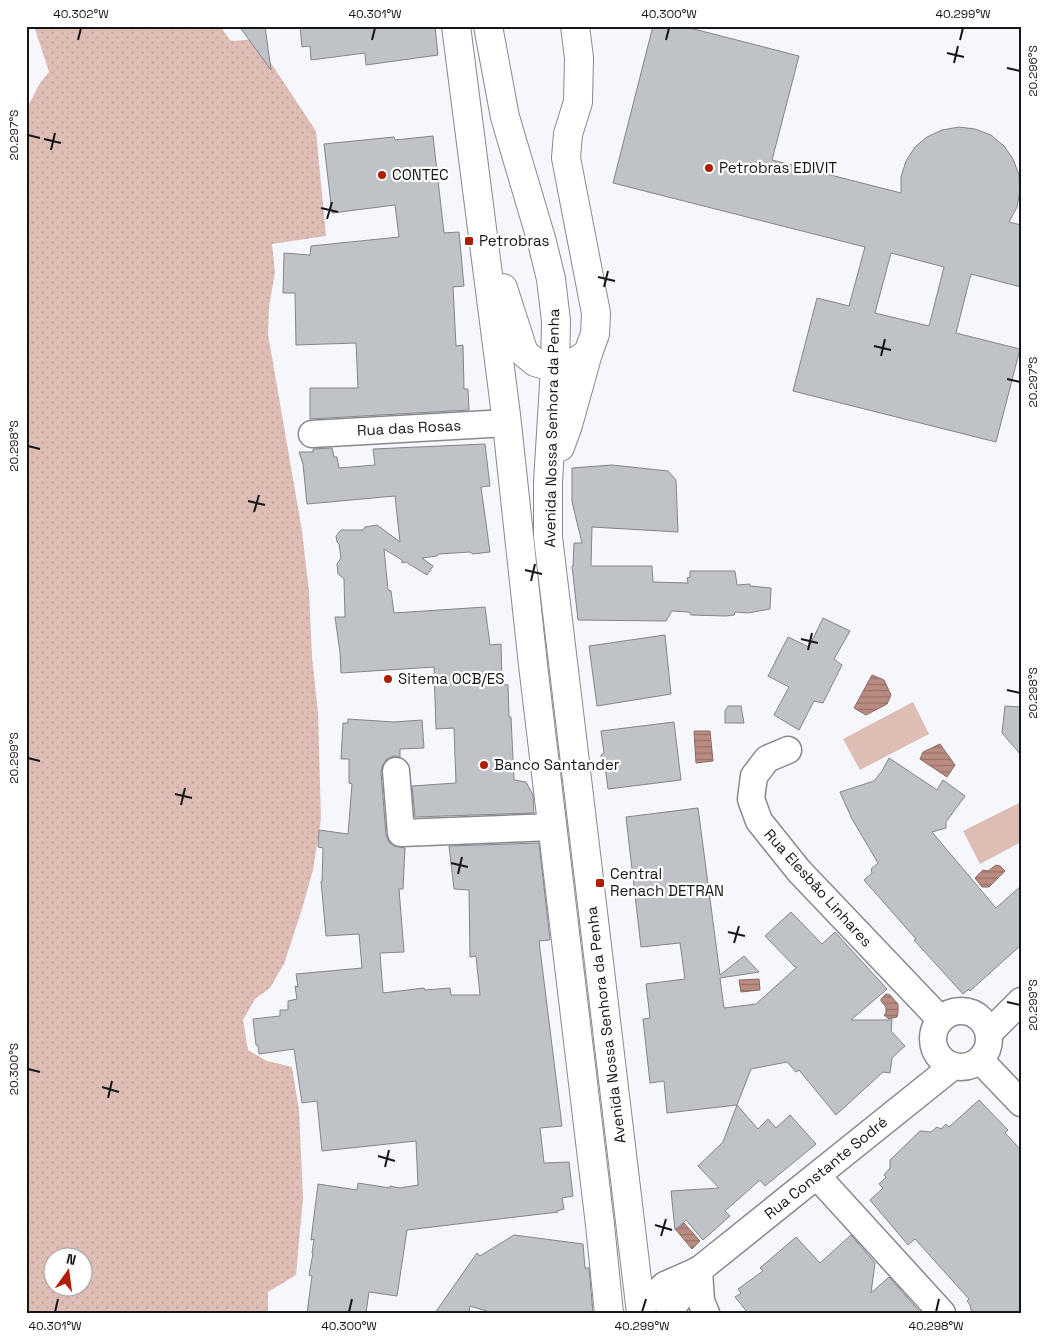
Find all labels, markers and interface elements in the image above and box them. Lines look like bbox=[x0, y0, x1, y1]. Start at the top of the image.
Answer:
text: 40.302°W bbox=[53, 6, 109, 22]
text: 40.301°W bbox=[348, 6, 402, 22]
text: 40.300°W bbox=[641, 6, 697, 22]
text: 40.299°W bbox=[935, 6, 991, 22]
text: 20.296°S bbox=[1025, 45, 1041, 97]
text: 20.297°S bbox=[6, 110, 22, 160]
place label: Petrobras EDIVIT bbox=[719, 158, 837, 177]
marker: Petrobras EDIVIT bbox=[703, 162, 715, 174]
place label: CONTEC bbox=[392, 165, 449, 184]
marker: CONTEC bbox=[376, 169, 388, 181]
place label: Petrobras bbox=[479, 231, 550, 250]
marker: Petrobras bbox=[463, 235, 475, 247]
street label: Avenida Nossa Senhora da Penha bbox=[540, 308, 563, 548]
text: 20.297°S bbox=[1025, 357, 1041, 407]
street label: Rua das Rosas bbox=[356, 415, 462, 440]
text: 20.298°S bbox=[6, 420, 22, 472]
text: 20.298°S bbox=[1025, 667, 1041, 719]
place label: Sitema OCB/ES bbox=[398, 669, 504, 688]
marker: Sitema OCB/ES bbox=[382, 673, 394, 685]
text: 20.299°S bbox=[6, 732, 22, 784]
place label: Banco Santander bbox=[494, 755, 620, 774]
marker: Banco Santander bbox=[478, 759, 490, 771]
street label: Rua Elesbão Linhares bbox=[760, 825, 876, 951]
place label: Central Renach DETRAN bbox=[610, 864, 724, 900]
marker: Central Renach DETRAN bbox=[594, 877, 606, 889]
street label: Avenida Nossa Senhora da Penha bbox=[581, 905, 629, 1145]
text: 20.299°S bbox=[1025, 979, 1041, 1031]
text: 20.300°S bbox=[6, 1043, 22, 1095]
street label: Rua Constante Sodré bbox=[760, 1112, 891, 1223]
north arrow bbox=[42, 1246, 92, 1296]
text: N bbox=[64, 1250, 78, 1269]
text: 40.301°W bbox=[28, 1318, 82, 1334]
text: 40.300°W bbox=[321, 1318, 377, 1334]
text: 40.299°W bbox=[614, 1318, 670, 1334]
text: 40.298°W bbox=[908, 1318, 964, 1334]

